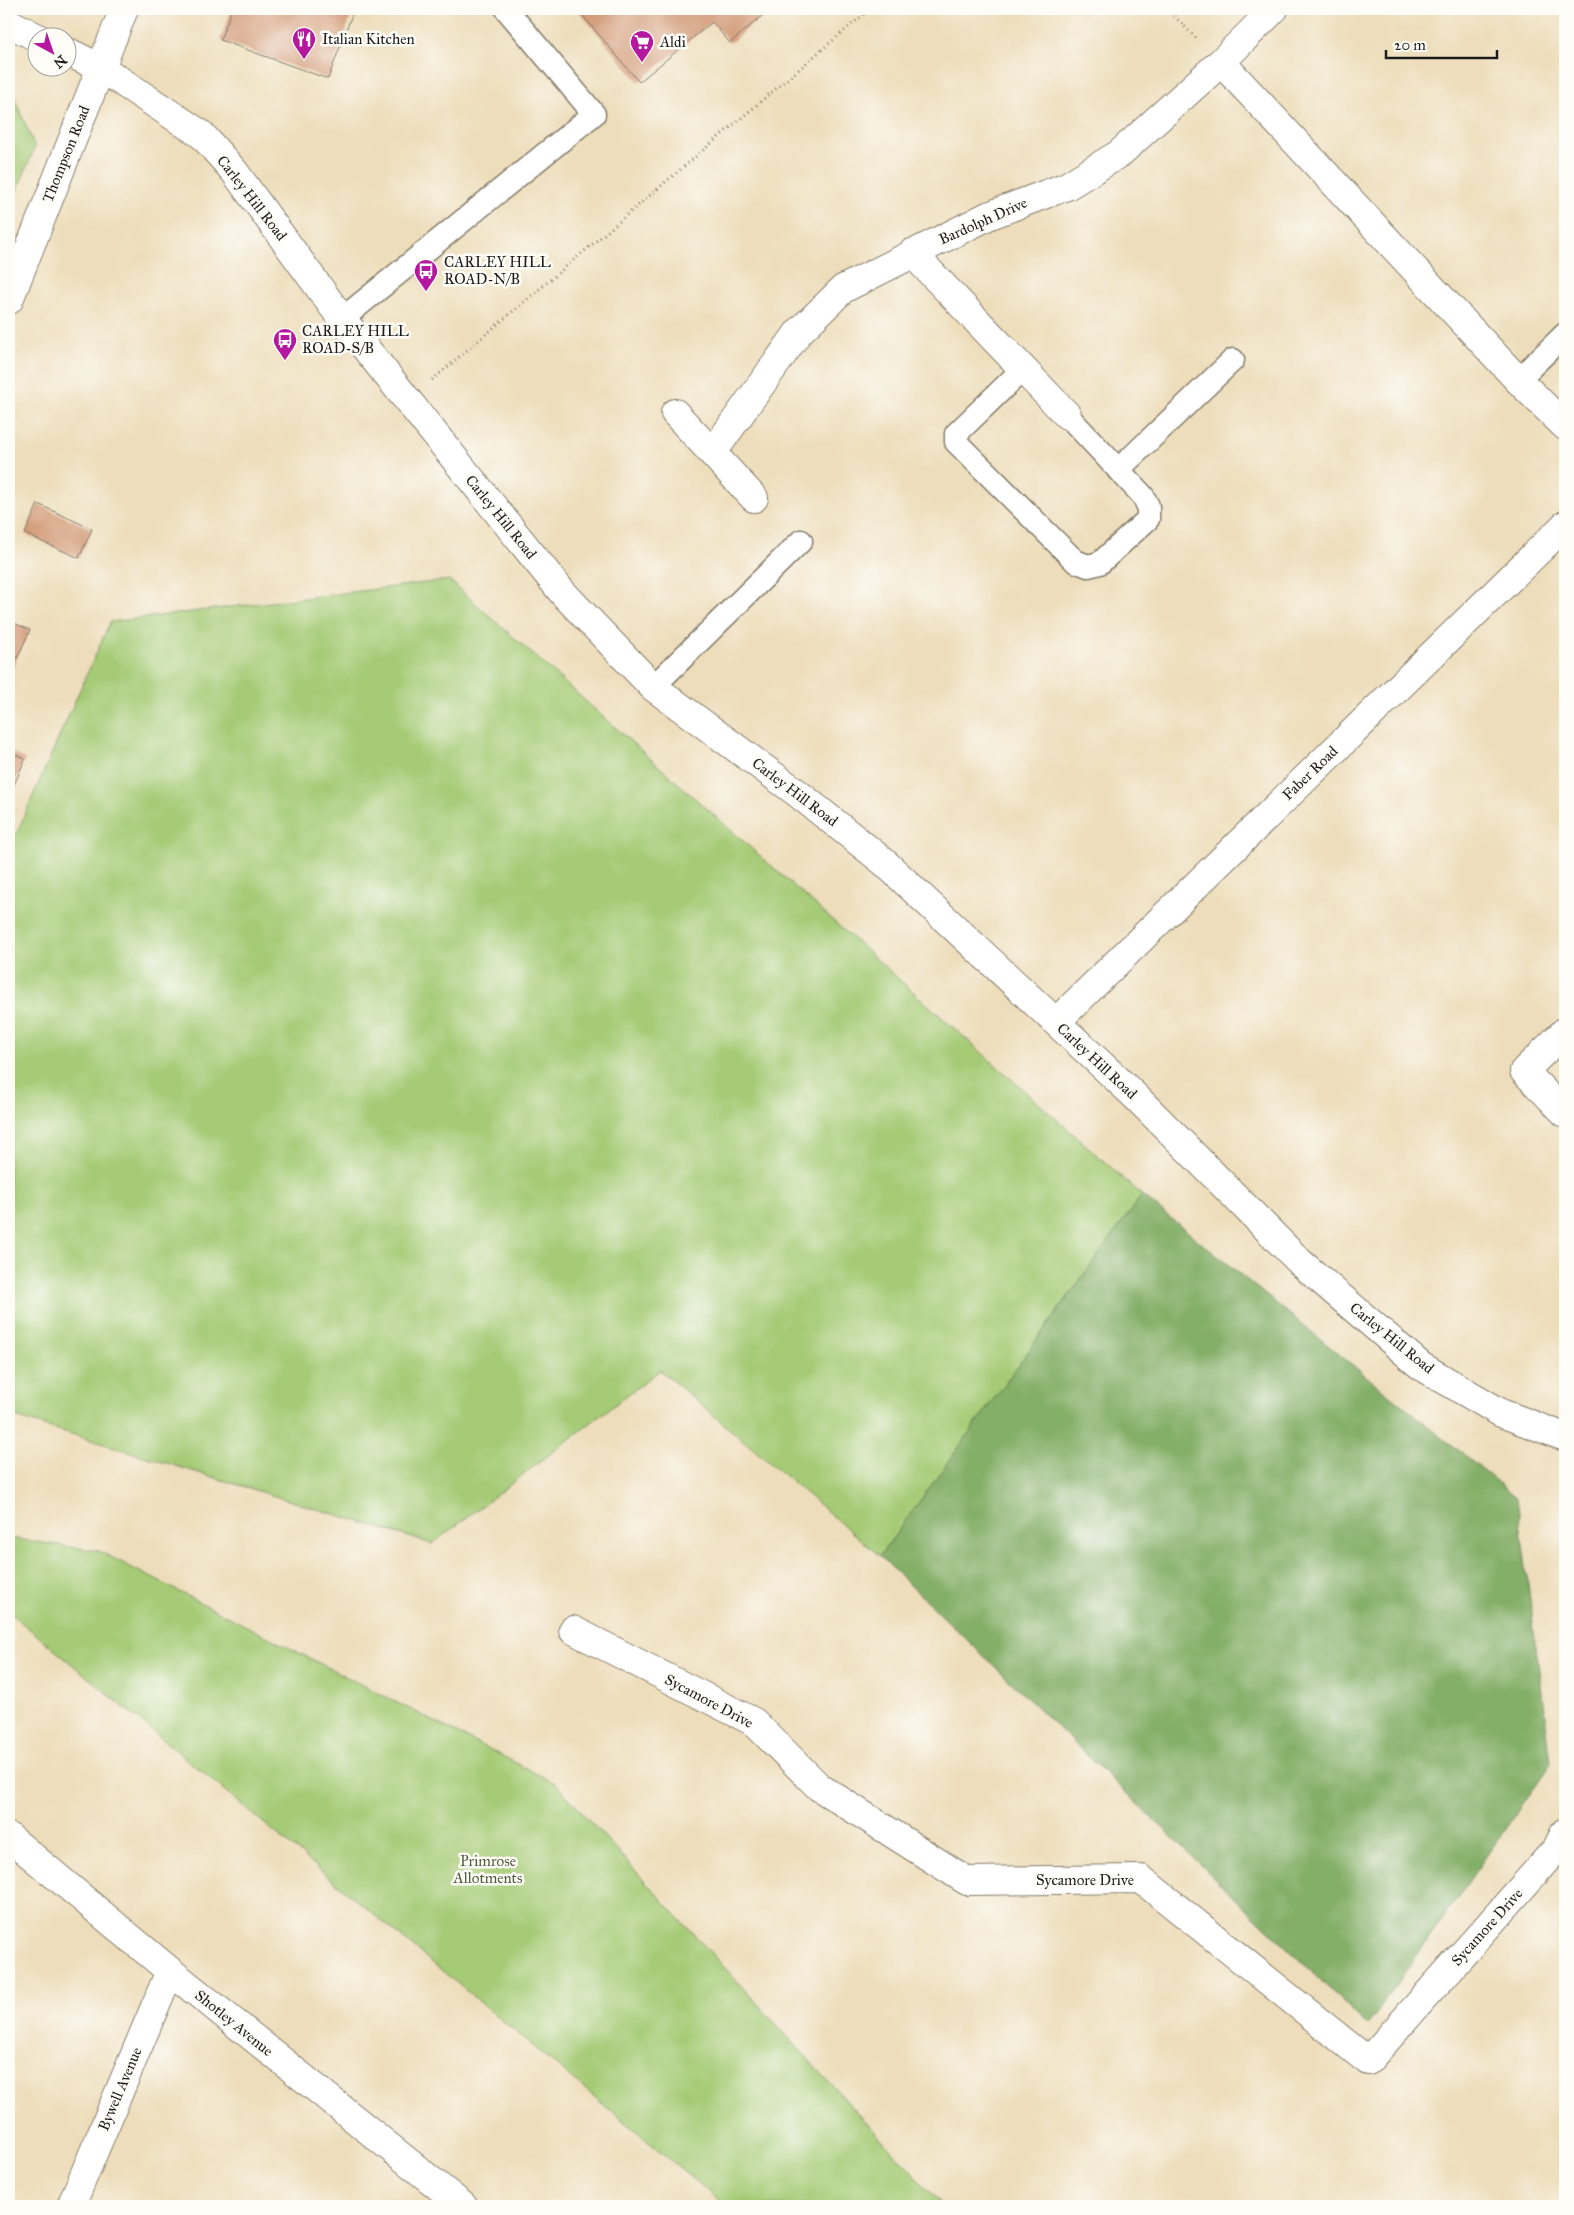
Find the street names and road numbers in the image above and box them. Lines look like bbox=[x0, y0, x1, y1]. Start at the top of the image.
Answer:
street label: Thompson Road bbox=[38, 103, 94, 205]
street label: Carley Hill Road bbox=[213, 152, 291, 244]
street label: Bardolph Drive bbox=[936, 194, 1030, 248]
street label: Carley Hill Road bbox=[462, 471, 541, 563]
street label: Faber Road bbox=[1279, 742, 1342, 804]
street label: Carley Hill Road bbox=[748, 754, 842, 830]
street label: Carley Hill Road bbox=[1053, 1019, 1141, 1103]
street label: Carley Hill Road bbox=[1346, 1299, 1438, 1378]
street label: Sycamore Drive bbox=[662, 1670, 756, 1732]
street label: Sycamore Drive bbox=[1036, 1871, 1134, 1889]
street label: Sycamore Drive bbox=[1448, 1885, 1526, 1969]
street label: Shotley Avenue bbox=[191, 1986, 277, 2060]
street label: Bywell Avenue bbox=[94, 2044, 146, 2134]

